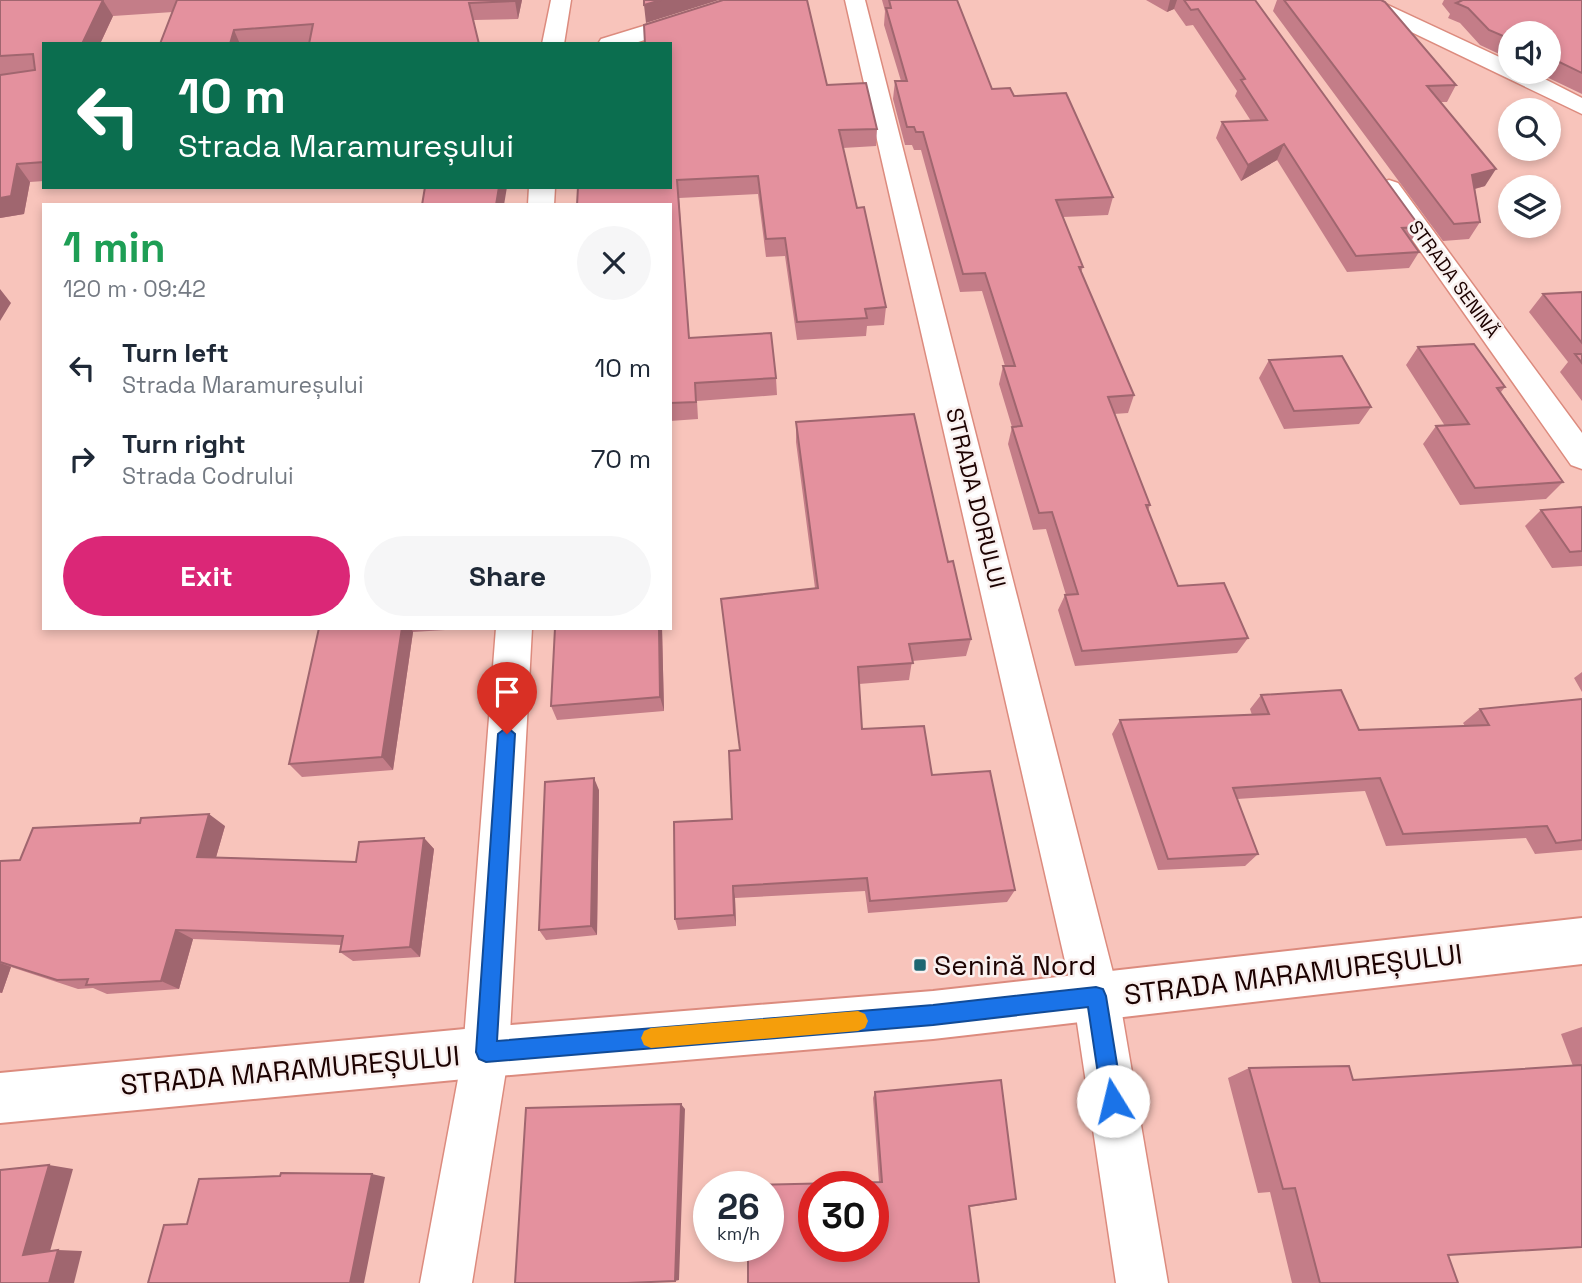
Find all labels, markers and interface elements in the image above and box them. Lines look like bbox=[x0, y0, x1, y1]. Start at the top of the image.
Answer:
map controls bbox=[1498, 21, 1561, 238]
button: sound bbox=[1498, 21, 1561, 84]
text: 10 m bbox=[178, 65, 286, 127]
icon: left bbox=[63, 70, 154, 161]
button: search bbox=[1498, 98, 1561, 161]
text: Strada Maramureșului bbox=[178, 126, 514, 166]
button: layers bbox=[1498, 175, 1561, 238]
street label: STRADA SENINĂ bbox=[1403, 215, 1505, 343]
text: 1 min bbox=[63, 221, 166, 274]
button: close bbox=[577, 226, 651, 300]
text: 120 m · 09:42 bbox=[63, 274, 206, 304]
text: Turn left bbox=[122, 336, 229, 370]
icon: left bbox=[63, 349, 101, 387]
text: 10 m bbox=[594, 351, 651, 385]
text: Strada Maramureșului bbox=[122, 370, 364, 400]
street label: STRADA DORULUI bbox=[939, 405, 1013, 591]
text: Turn right bbox=[122, 427, 246, 461]
icon: right bbox=[63, 440, 101, 478]
text: 70 m bbox=[591, 442, 651, 476]
text: Strada Codrului bbox=[122, 461, 294, 491]
button: Exit bbox=[63, 536, 350, 616]
button: Share bbox=[364, 536, 651, 616]
pin bbox=[477, 662, 537, 734]
icon: arrive bbox=[488, 673, 526, 711]
street label: STRADA MARAMUREȘULUI bbox=[1122, 935, 1464, 1013]
place label: Senină Nord bbox=[934, 947, 1096, 983]
marker: Senină Nord bbox=[912, 957, 928, 973]
street label: STRADA MARAMUREȘULUI bbox=[119, 1037, 461, 1103]
position arrow bbox=[1076, 1064, 1150, 1138]
speed limit sign: 30 bbox=[798, 1171, 889, 1262]
text: 26 bbox=[717, 1185, 760, 1229]
text: km/h bbox=[717, 1222, 760, 1245]

